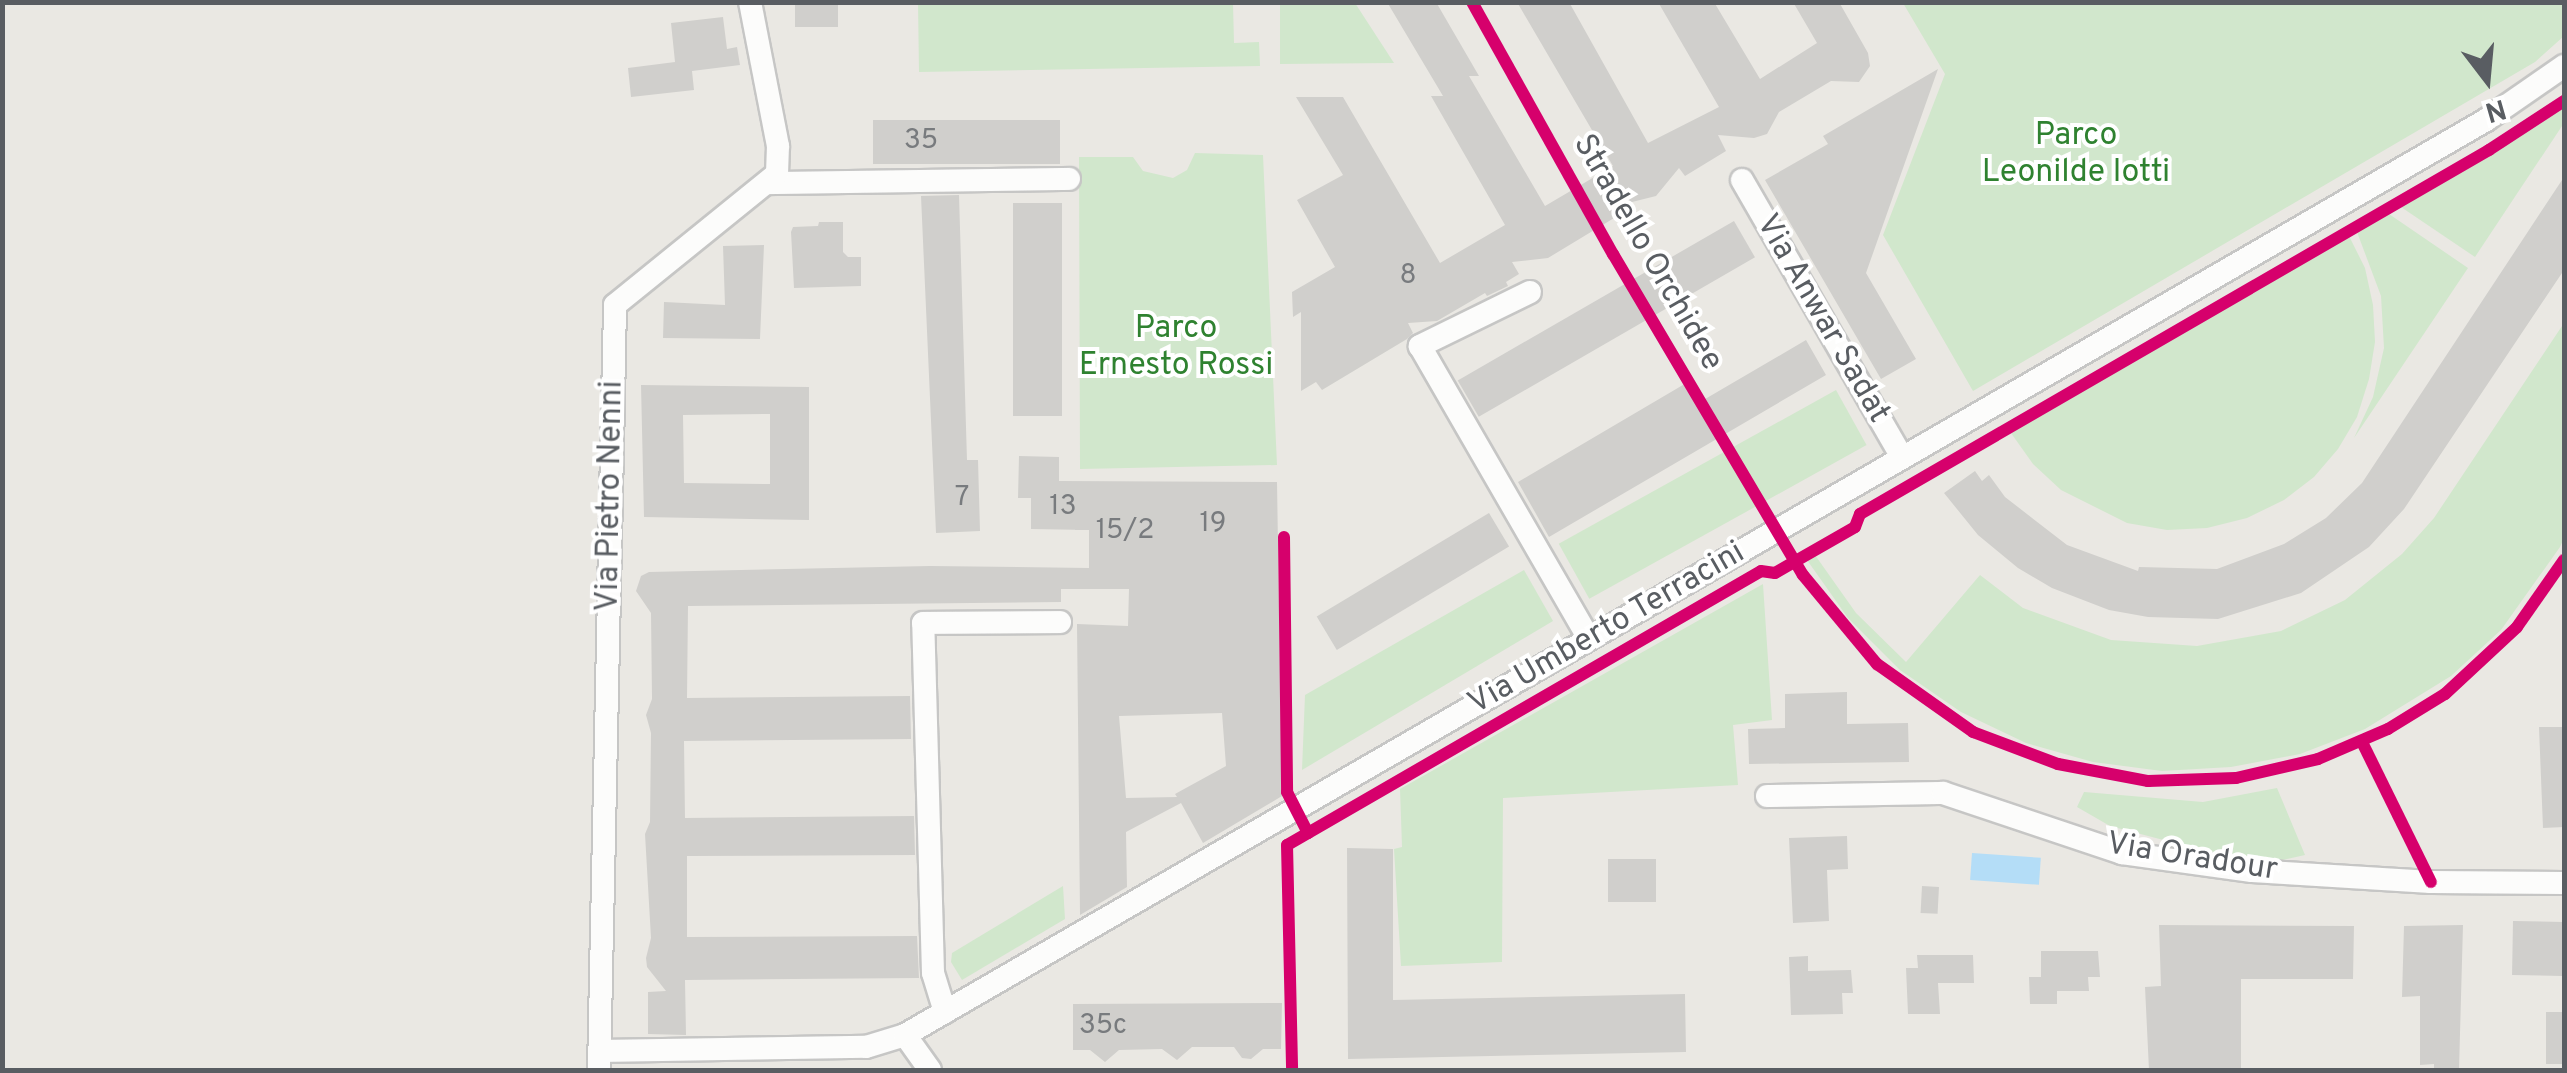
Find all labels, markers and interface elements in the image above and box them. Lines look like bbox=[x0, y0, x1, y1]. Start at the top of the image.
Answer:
north arrow bbox=[2437, 30, 2537, 130]
text: N bbox=[2481, 89, 2510, 129]
park label: Parco Leonilde Iotti bbox=[1982, 118, 2170, 193]
house number: 35 bbox=[904, 124, 938, 158]
street label: Stradello Orchidee bbox=[1564, 128, 1730, 378]
street label: Via Anwar Sadat bbox=[1747, 207, 1897, 431]
house number: 8 bbox=[1399, 259, 1417, 293]
park label: Parco Ernesto Rossi bbox=[1079, 311, 1273, 386]
street label: Via Pietro Nenni bbox=[590, 380, 632, 612]
house number: 7 bbox=[955, 481, 969, 515]
house number: 13 bbox=[1049, 490, 1077, 524]
house number: 19 bbox=[1199, 507, 1227, 541]
house number: 15/2 bbox=[1096, 514, 1154, 548]
street label: Via Umberto Terracini bbox=[1462, 534, 1752, 724]
street label: Via Oradour bbox=[2104, 826, 2280, 890]
house number: 35c bbox=[1079, 1009, 1127, 1043]

